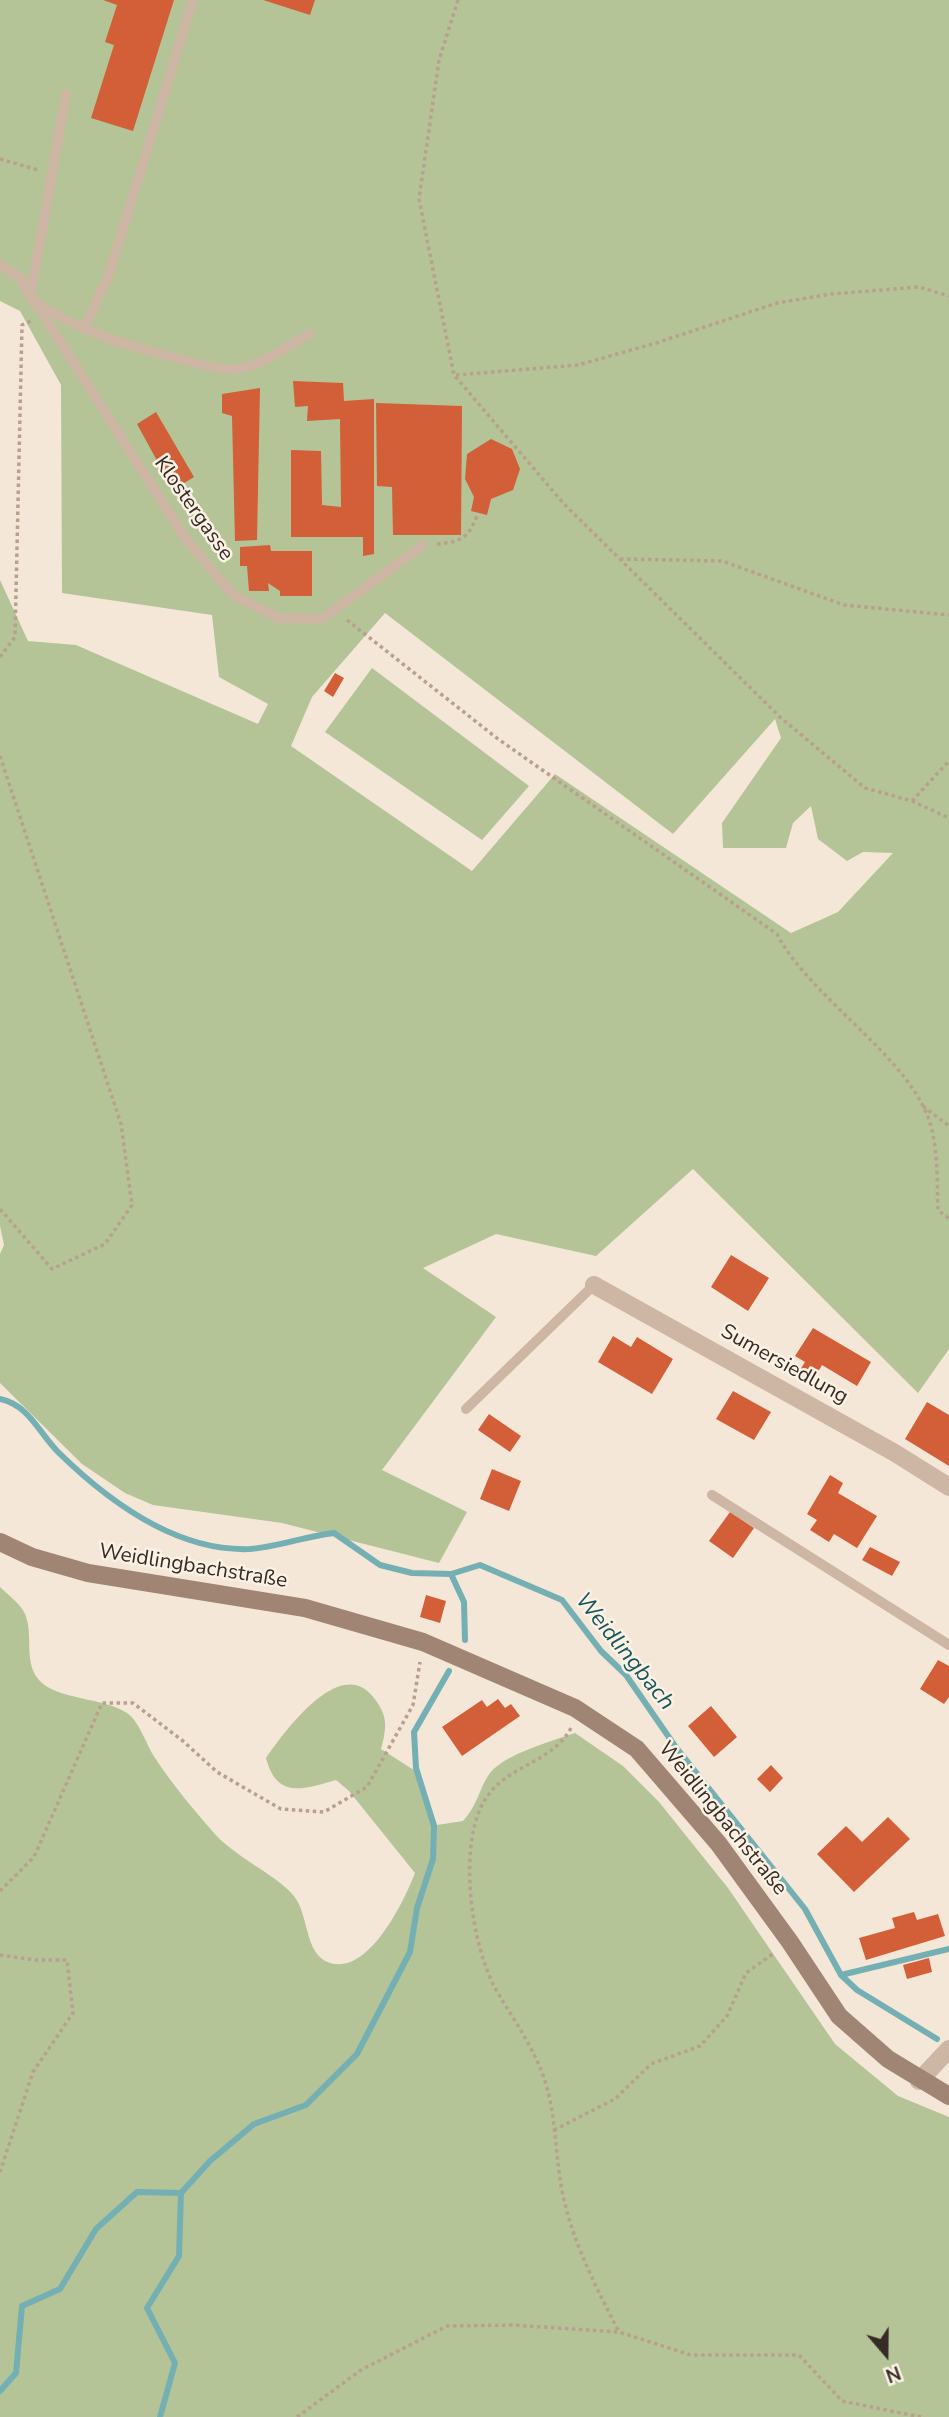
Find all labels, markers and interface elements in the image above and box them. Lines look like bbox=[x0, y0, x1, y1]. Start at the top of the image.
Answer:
street label: Klostergasse bbox=[148, 452, 238, 566]
street label: Sumersiedlung bbox=[716, 1320, 852, 1410]
street label: Weidlingbachstraße bbox=[97, 1540, 289, 1594]
water label: Weidlingbach bbox=[568, 1588, 680, 1716]
street label: Weidlingbachstraße bbox=[652, 1737, 792, 1901]
north arrow bbox=[851, 2319, 921, 2389]
text: N bbox=[882, 2359, 904, 2388]

